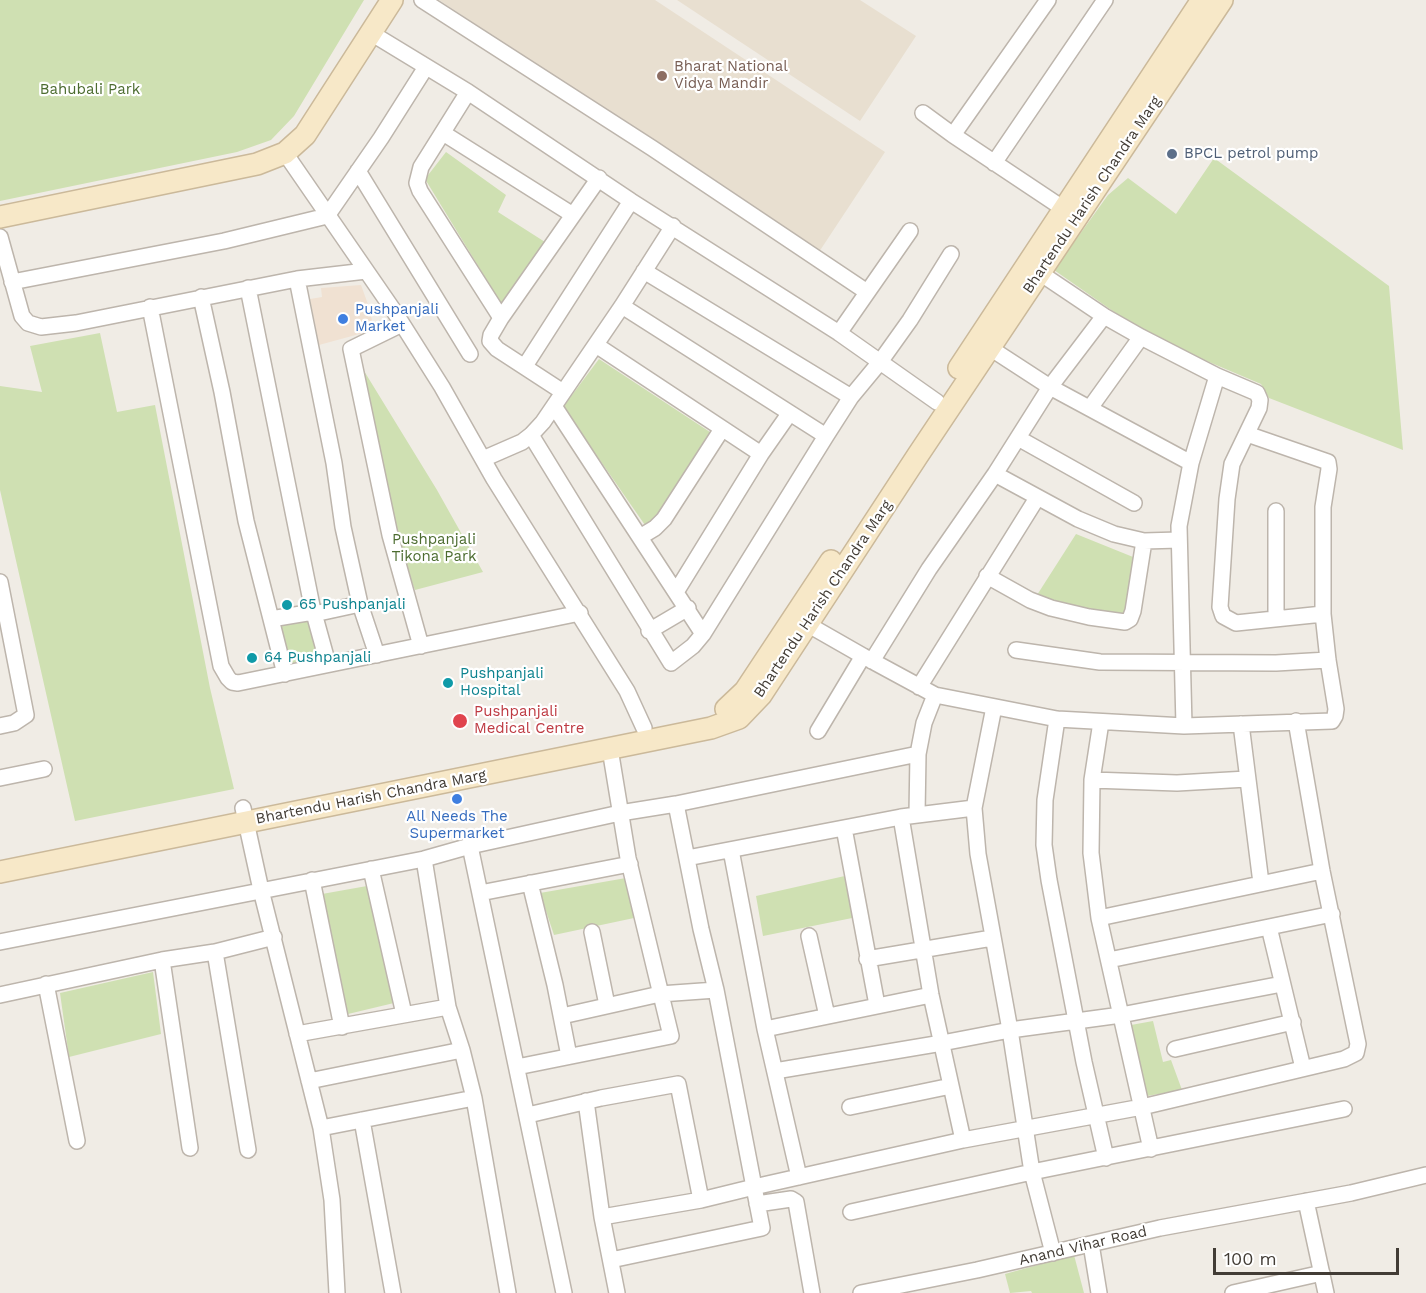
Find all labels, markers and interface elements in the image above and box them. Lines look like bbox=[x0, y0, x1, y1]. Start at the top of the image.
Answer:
place label: Bharat National Vidya Mandir bbox=[674, 58, 788, 93]
marker: Bharat National Vidya Mandir bbox=[655, 69, 669, 83]
park label: Bahubali Park bbox=[40, 81, 140, 99]
street label: Bhartendu Harish Chandra Marg bbox=[1019, 93, 1165, 297]
place label: BPCL petrol pump bbox=[1184, 145, 1318, 163]
marker: BPCL petrol pump bbox=[1165, 147, 1179, 161]
place label: Pushpanjali Market bbox=[355, 301, 439, 336]
marker: Pushpanjali Market bbox=[336, 312, 350, 326]
street label: Bhartendu Harish Chandra Marg bbox=[750, 497, 896, 701]
park label: Pushpanjali Tikona Park bbox=[391, 531, 477, 566]
place label: 65 Pushpanjali bbox=[299, 596, 406, 614]
marker: 65 Pushpanjali bbox=[280, 598, 294, 612]
place label: 64 Pushpanjali bbox=[264, 649, 371, 667]
marker: 64 Pushpanjali bbox=[245, 651, 259, 665]
place label: Pushpanjali Hospital bbox=[460, 665, 544, 700]
marker: Pushpanjali Hospital bbox=[441, 676, 455, 690]
place label: Pushpanjali Medical Centre bbox=[474, 703, 584, 738]
marker: Pushpanjali Medical Centre bbox=[451, 712, 469, 730]
street label: Bhartendu Harish Chandra Marg bbox=[254, 766, 488, 828]
marker: All Needs The Supermarket bbox=[450, 792, 464, 806]
place label: All Needs The Supermarket bbox=[406, 808, 508, 843]
street label: Anand Vihar Road bbox=[1017, 1223, 1149, 1269]
scale bar bbox=[1216, 1236, 1402, 1274]
text: 100 m bbox=[1224, 1248, 1277, 1269]

